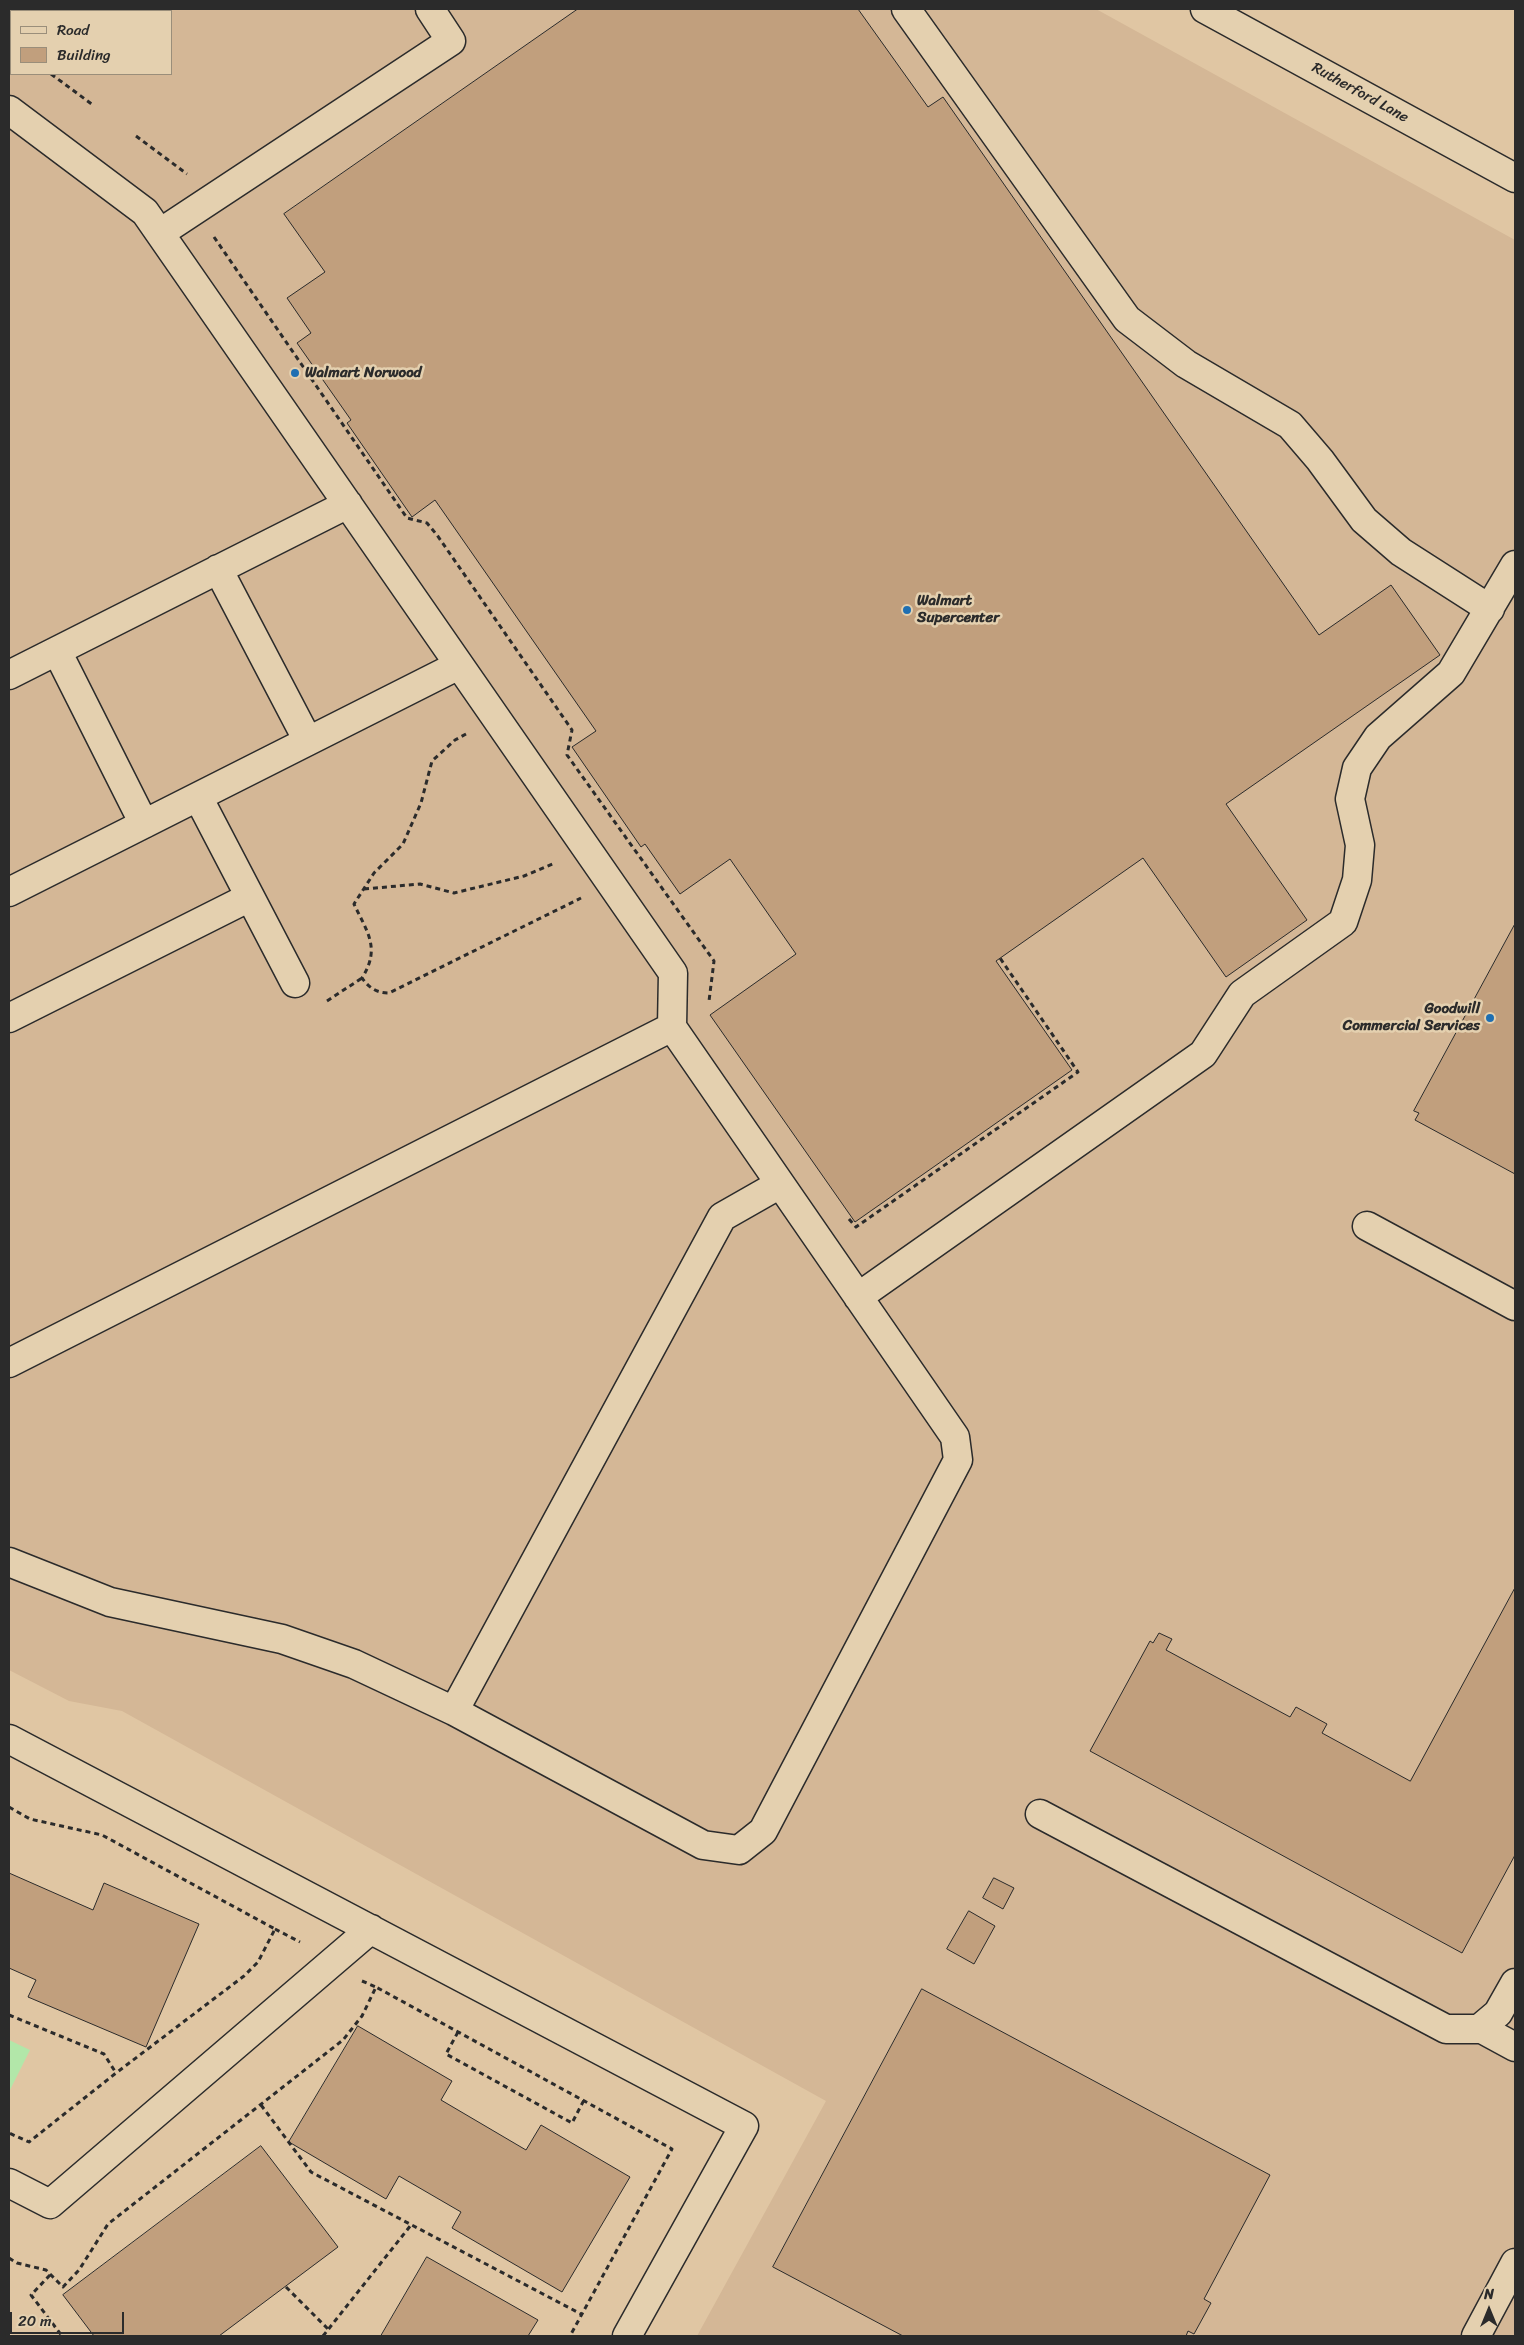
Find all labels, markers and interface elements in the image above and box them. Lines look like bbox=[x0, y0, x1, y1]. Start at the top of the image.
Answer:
legend bbox=[10, 10, 172, 75]
text: Road bbox=[57, 17, 89, 43]
text: Building bbox=[57, 42, 111, 68]
street label: Rutherford Lane bbox=[1309, 59, 1411, 127]
place label: Walmart Norwood bbox=[305, 364, 422, 382]
marker: Walmart Norwood bbox=[289, 367, 301, 379]
place label: Walmart Supercenter bbox=[917, 592, 999, 627]
marker: Walmart Supercenter bbox=[901, 604, 913, 616]
place label: Goodwill Commercial Services bbox=[1343, 1000, 1480, 1035]
marker: Goodwill Commercial Services bbox=[1484, 1012, 1496, 1024]
text: N bbox=[1484, 2282, 1494, 2307]
north arrow bbox=[1464, 2285, 1514, 2335]
scale bar bbox=[12, 2302, 126, 2334]
text: 20 m bbox=[18, 2308, 52, 2334]

